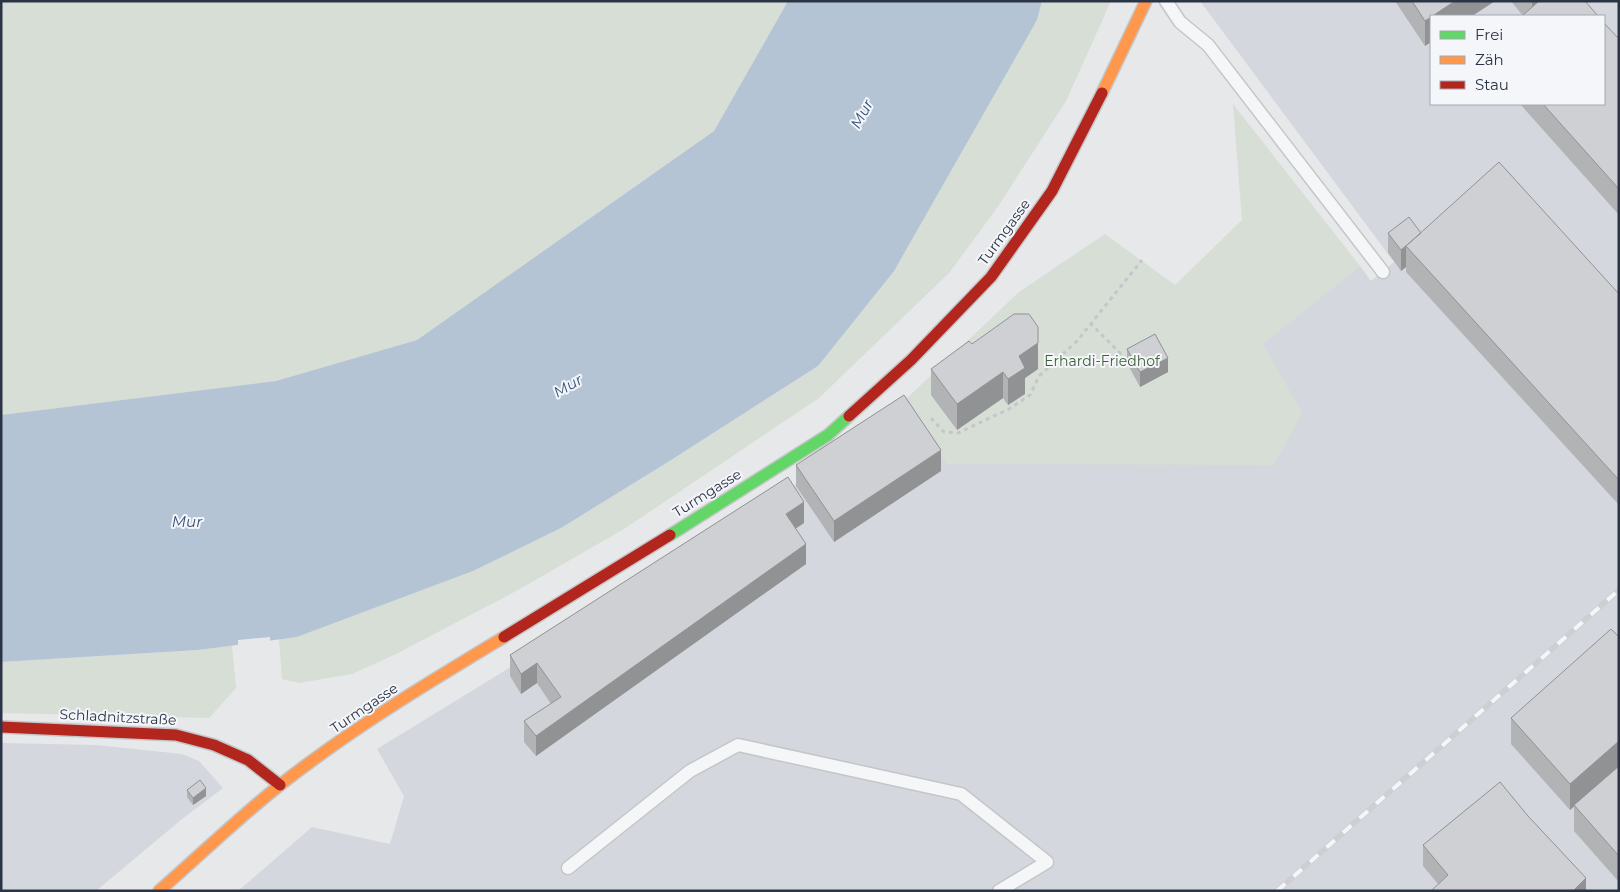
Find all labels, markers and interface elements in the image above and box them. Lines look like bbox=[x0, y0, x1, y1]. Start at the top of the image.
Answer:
legend bbox=[1430, 15, 1605, 105]
text: Frei bbox=[1475, 25, 1503, 44]
text: Zäh bbox=[1475, 50, 1504, 69]
text: Stau bbox=[1475, 75, 1509, 94]
water label: Mur bbox=[846, 95, 878, 132]
street label: Turmgasse bbox=[974, 195, 1034, 269]
park label: Erhardi-Friedhof bbox=[1044, 352, 1161, 370]
water label: Mur bbox=[550, 369, 587, 401]
street label: Turmgasse bbox=[669, 465, 745, 521]
water label: Mur bbox=[172, 512, 203, 531]
street label: Turmgasse bbox=[327, 679, 401, 737]
street label: Schladnitzstraße bbox=[59, 705, 177, 729]

